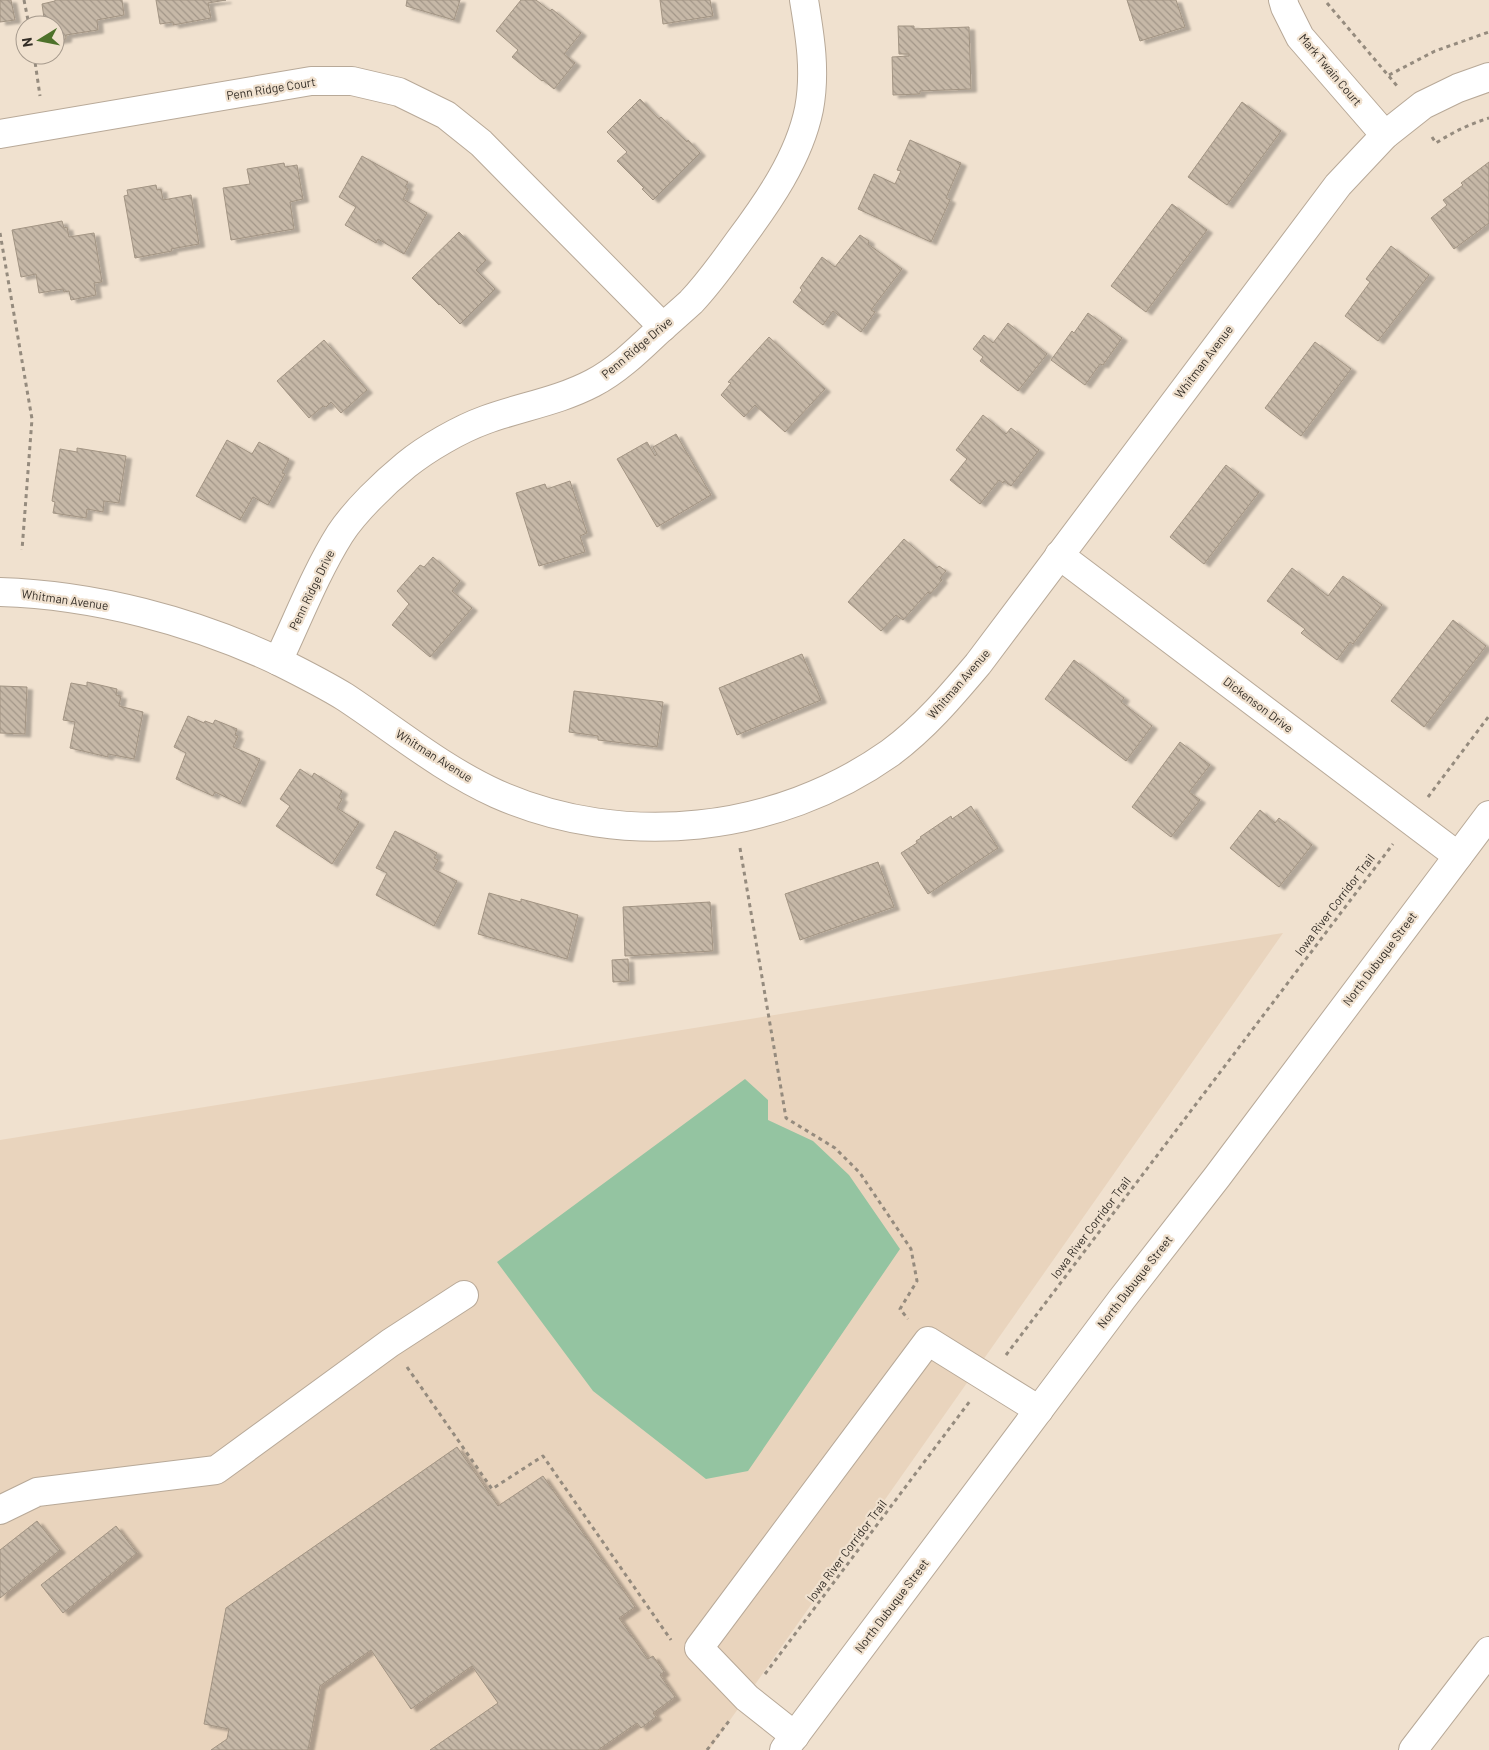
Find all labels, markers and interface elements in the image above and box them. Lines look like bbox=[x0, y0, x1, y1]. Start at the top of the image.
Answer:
north arrow bbox=[15, 15, 65, 65]
street label: Mark Twain Court bbox=[1297, 31, 1365, 108]
text: N bbox=[18, 36, 36, 48]
street label: Penn Ridge Court bbox=[225, 74, 316, 102]
street label: Penn Ridge Drive bbox=[598, 314, 674, 381]
street label: Whitman Avenue bbox=[1171, 322, 1235, 401]
street label: Penn Ridge Drive bbox=[286, 547, 337, 632]
street label: Whitman Avenue bbox=[21, 586, 109, 612]
street label: Whitman Avenue bbox=[924, 646, 992, 721]
street label: Dickenson Drive bbox=[1221, 674, 1296, 735]
street label: Whitman Avenue bbox=[394, 726, 475, 784]
street label: Iowa River Corridor Trail bbox=[1291, 851, 1377, 958]
street label: North Dubuque Street bbox=[1339, 909, 1419, 1008]
street label: Iowa River Corridor Trail bbox=[1047, 1174, 1133, 1281]
street label: North Dubuque Street bbox=[1094, 1232, 1175, 1330]
street label: Iowa River Corridor Trail bbox=[803, 1497, 889, 1604]
street label: North Dubuque Street bbox=[851, 1556, 931, 1655]

